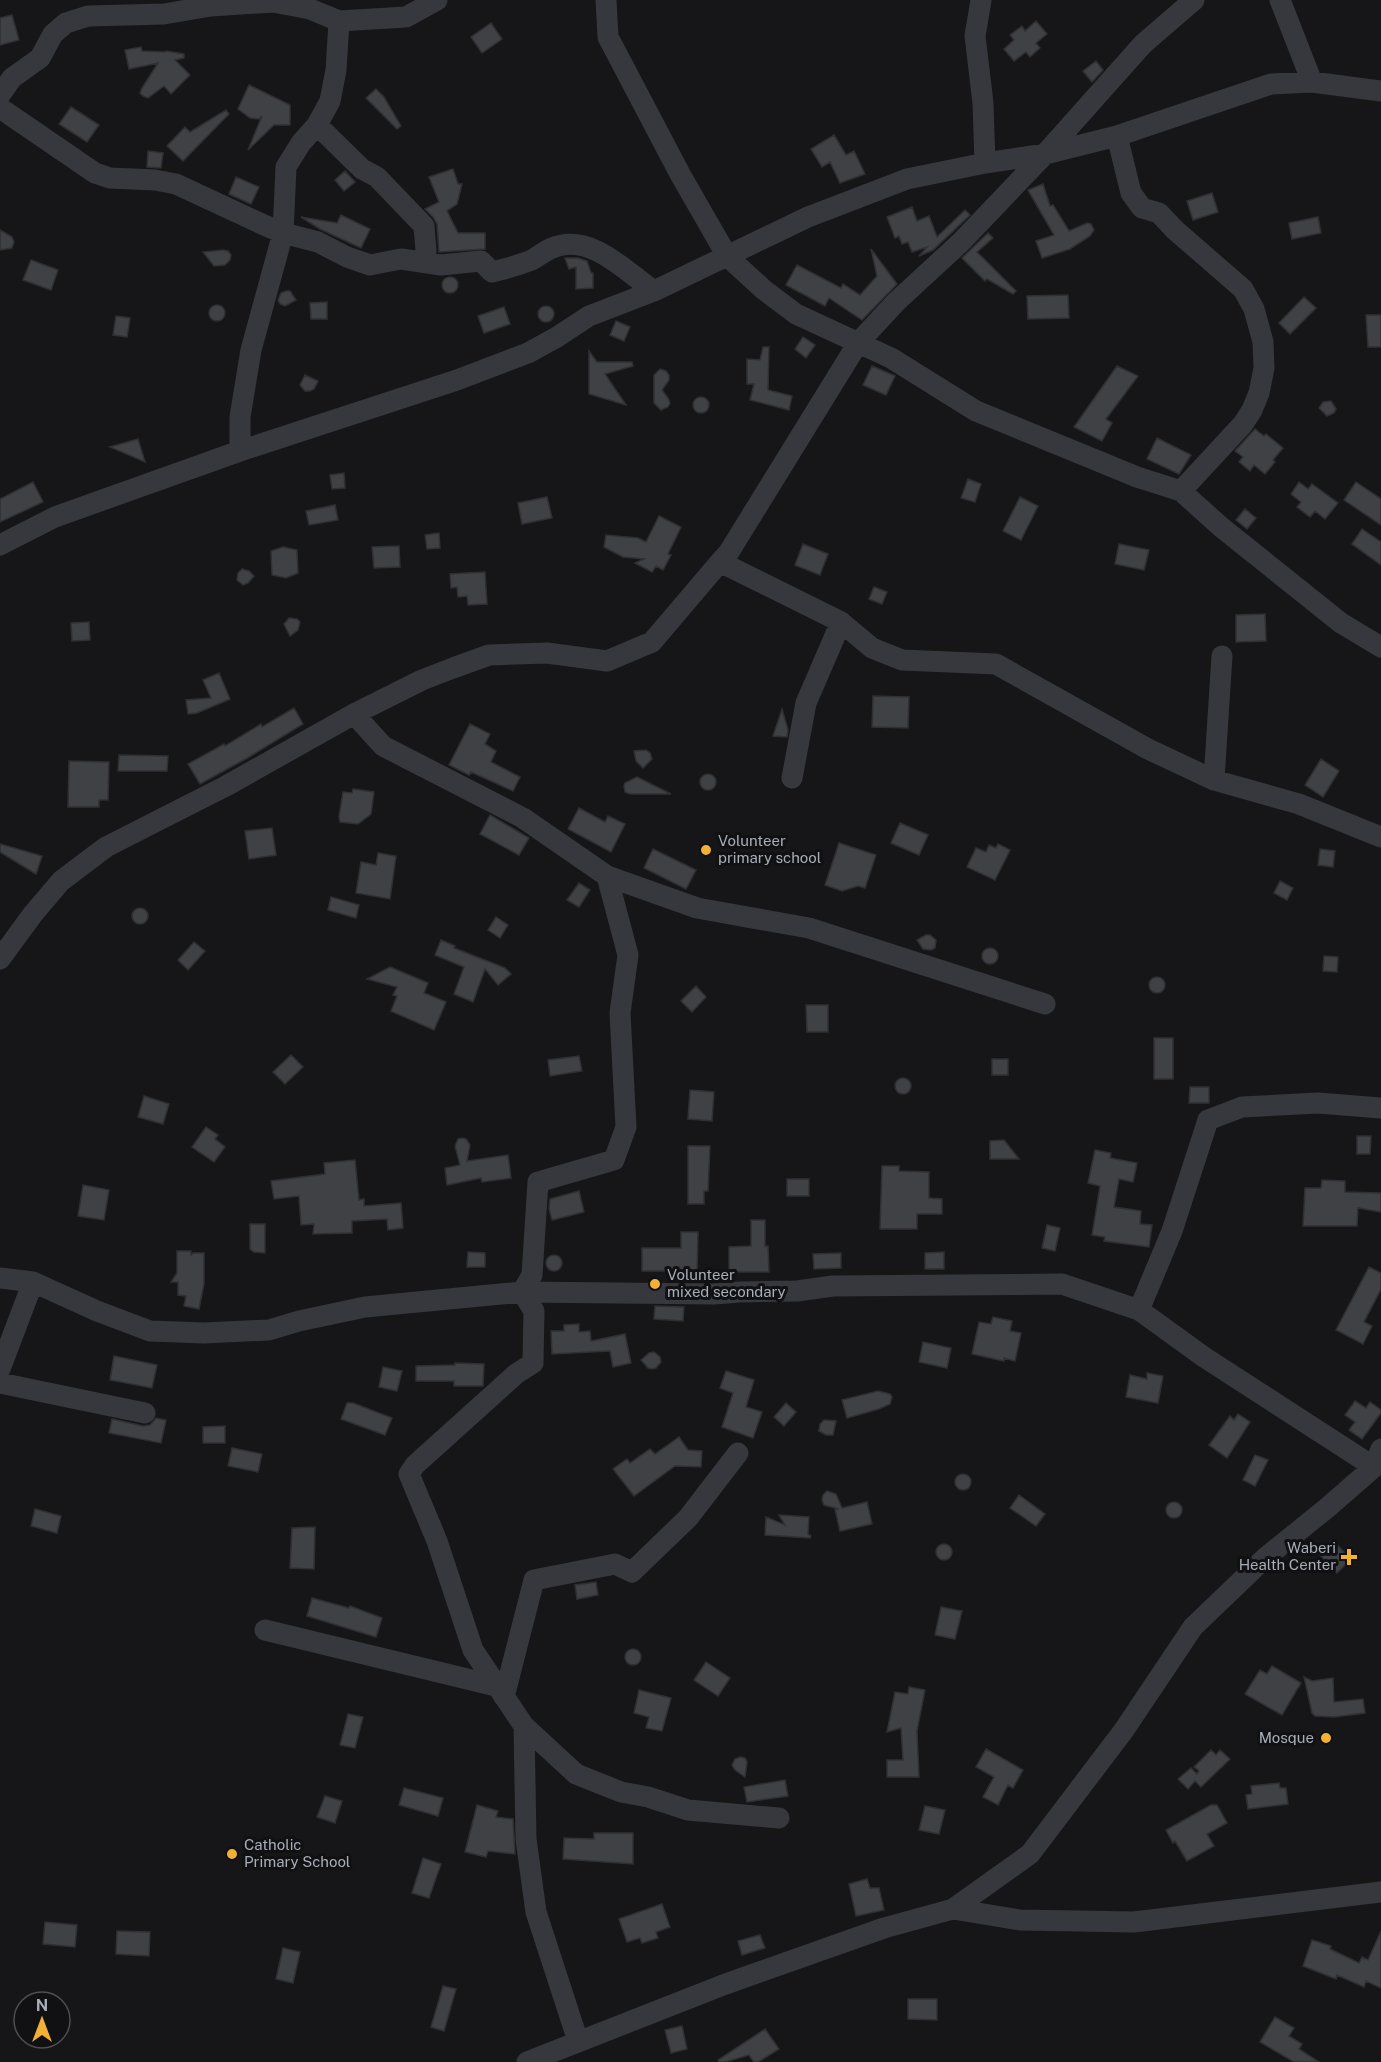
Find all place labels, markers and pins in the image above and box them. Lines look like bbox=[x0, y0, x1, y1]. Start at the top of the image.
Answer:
place label: Volunteer primary school bbox=[718, 832, 821, 866]
marker: Volunteer primary school bbox=[699, 843, 713, 857]
place label: Volunteer mixed secondary bbox=[667, 1266, 786, 1300]
marker: Volunteer mixed secondary bbox=[648, 1277, 662, 1291]
place label: Waberi Health Center bbox=[1239, 1539, 1336, 1573]
marker: Waberi Health Center bbox=[1340, 1548, 1358, 1566]
place label: Mosque bbox=[1259, 1729, 1314, 1746]
marker: Mosque bbox=[1319, 1731, 1333, 1745]
place label: Catholic Primary School bbox=[244, 1836, 350, 1870]
marker: Catholic Primary School bbox=[225, 1847, 239, 1861]

